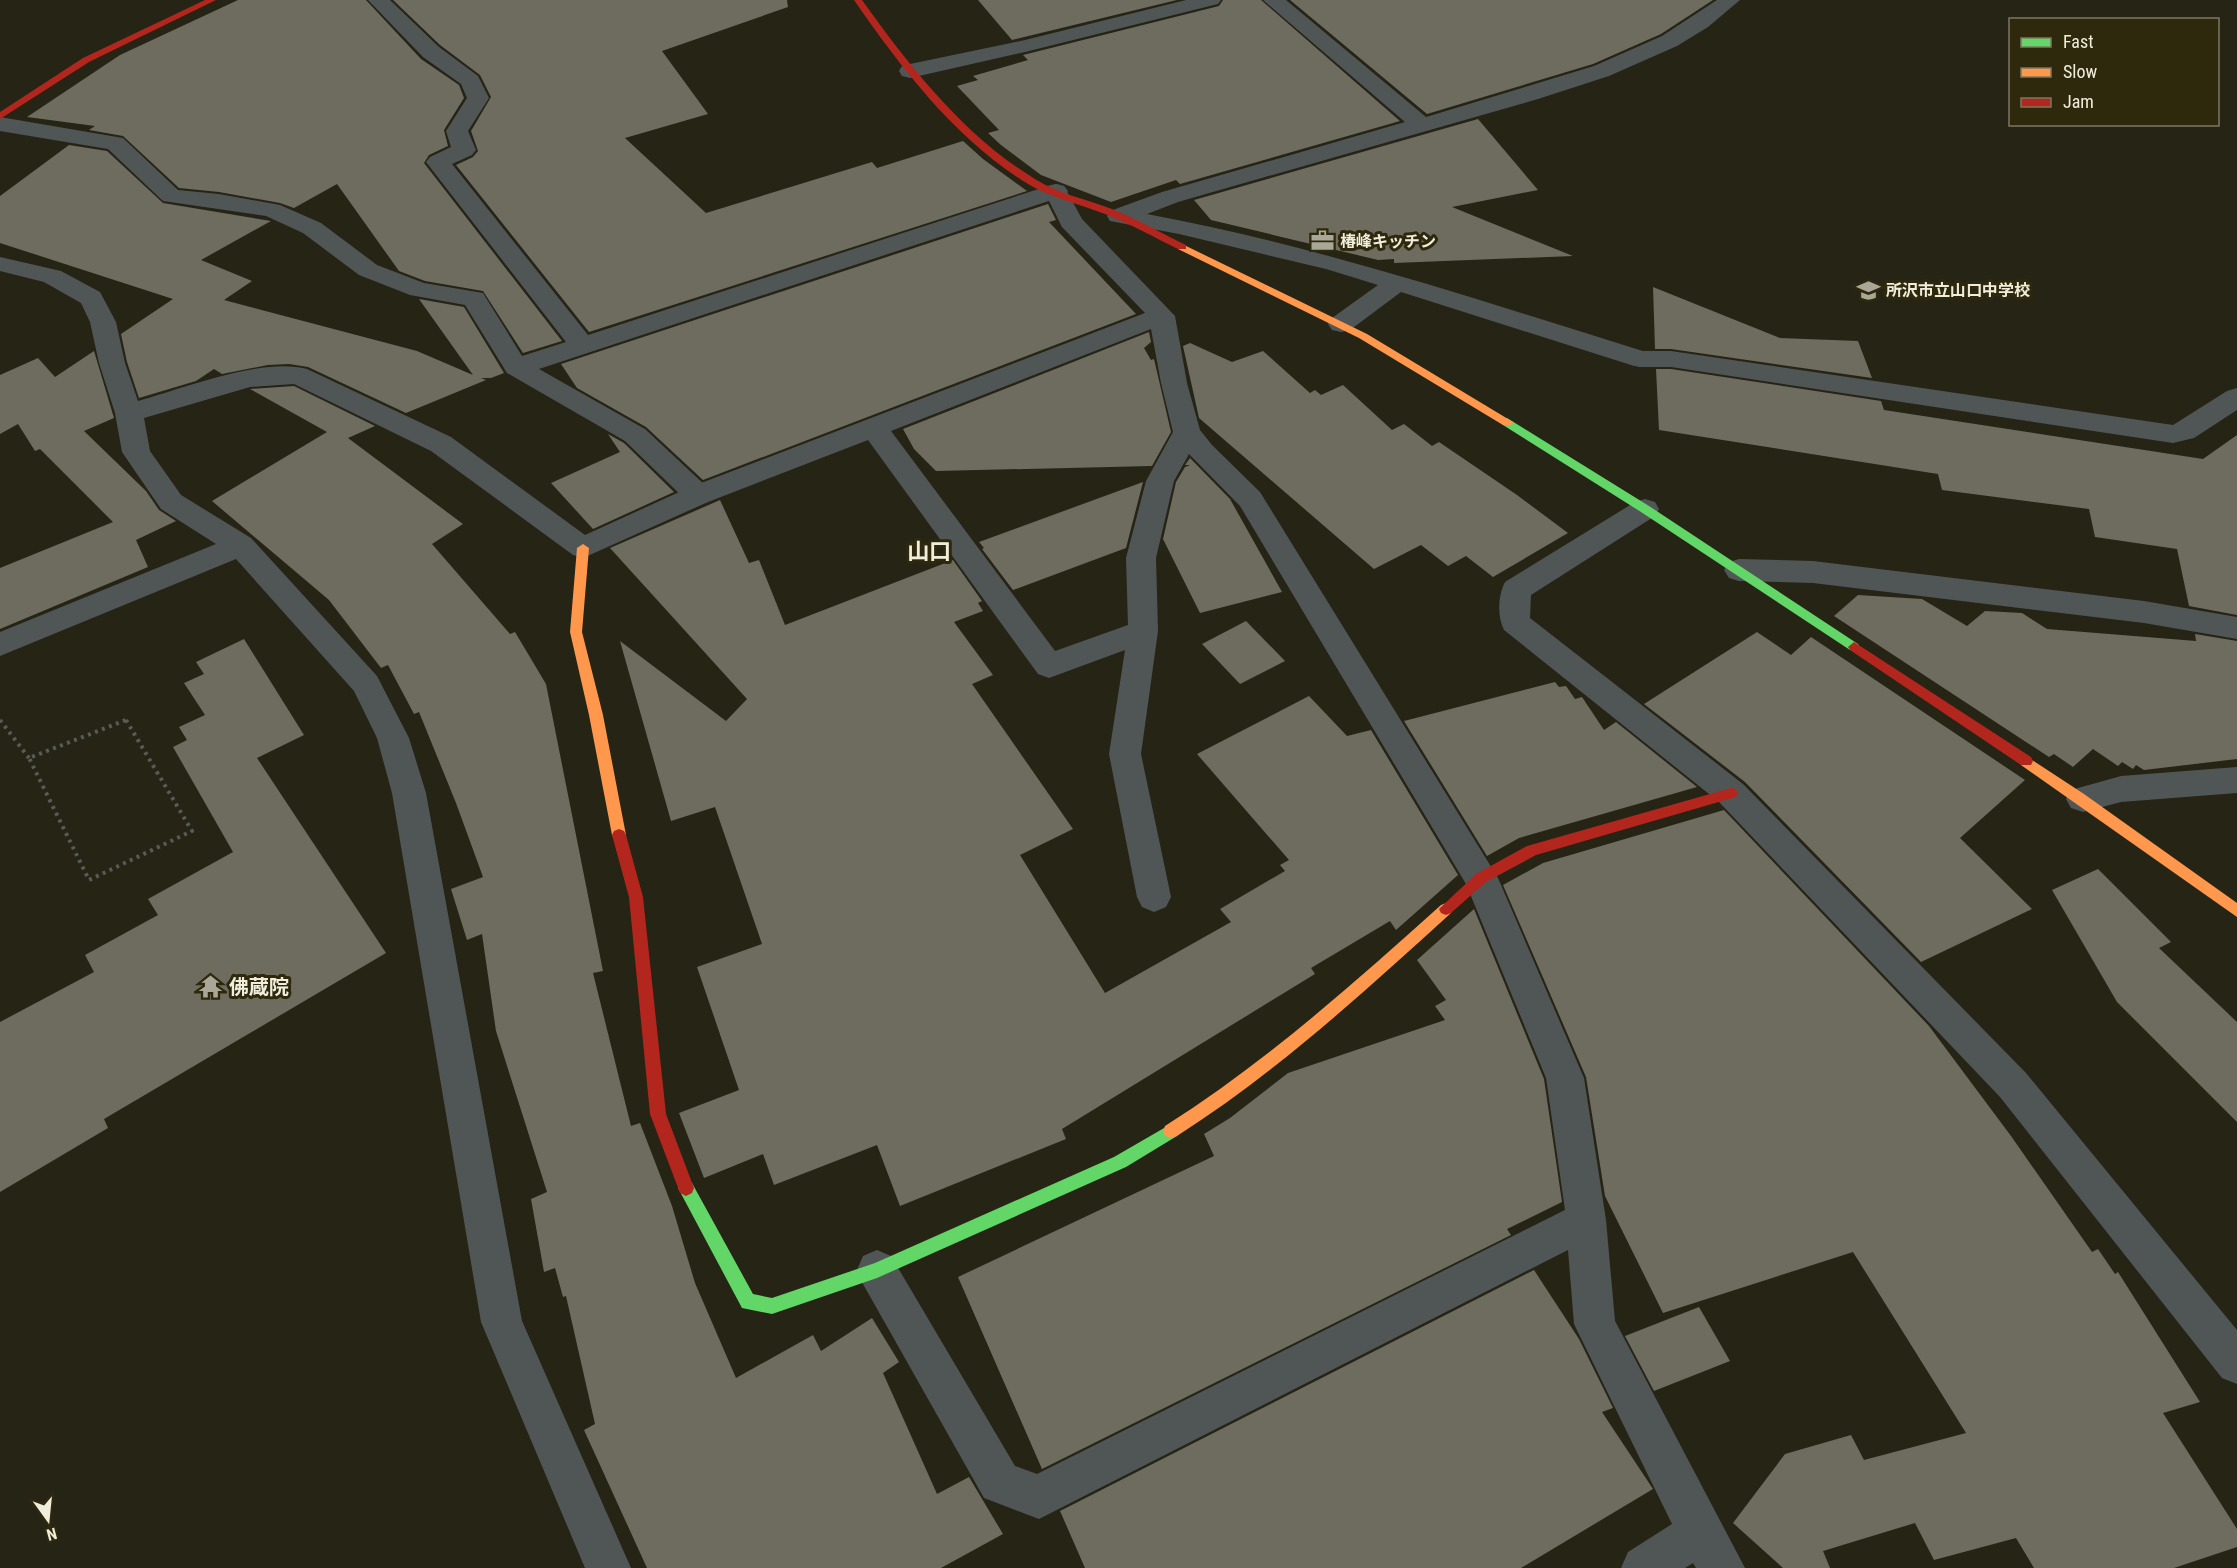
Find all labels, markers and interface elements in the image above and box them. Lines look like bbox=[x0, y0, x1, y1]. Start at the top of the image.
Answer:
legend bbox=[2009, 18, 2219, 126]
text: Fast bbox=[2063, 31, 2094, 52]
text: Slow bbox=[2063, 61, 2098, 82]
text: Jam bbox=[2063, 91, 2094, 112]
office icon: 椿峰キッチン bbox=[1309, 228, 1335, 254]
place label: 椿峰キッチン bbox=[1340, 232, 1436, 251]
school or university icon: 所沢市立山口中学校 bbox=[1855, 277, 1881, 303]
place label: 所沢市立山口中学校 bbox=[1886, 281, 2030, 300]
district label: 山口 bbox=[907, 539, 951, 564]
temple icon: 佛蔵院 bbox=[198, 974, 224, 1000]
place label: 佛蔵院 bbox=[229, 975, 289, 999]
north arrow bbox=[18, 1490, 78, 1550]
text: N bbox=[45, 1524, 59, 1544]

